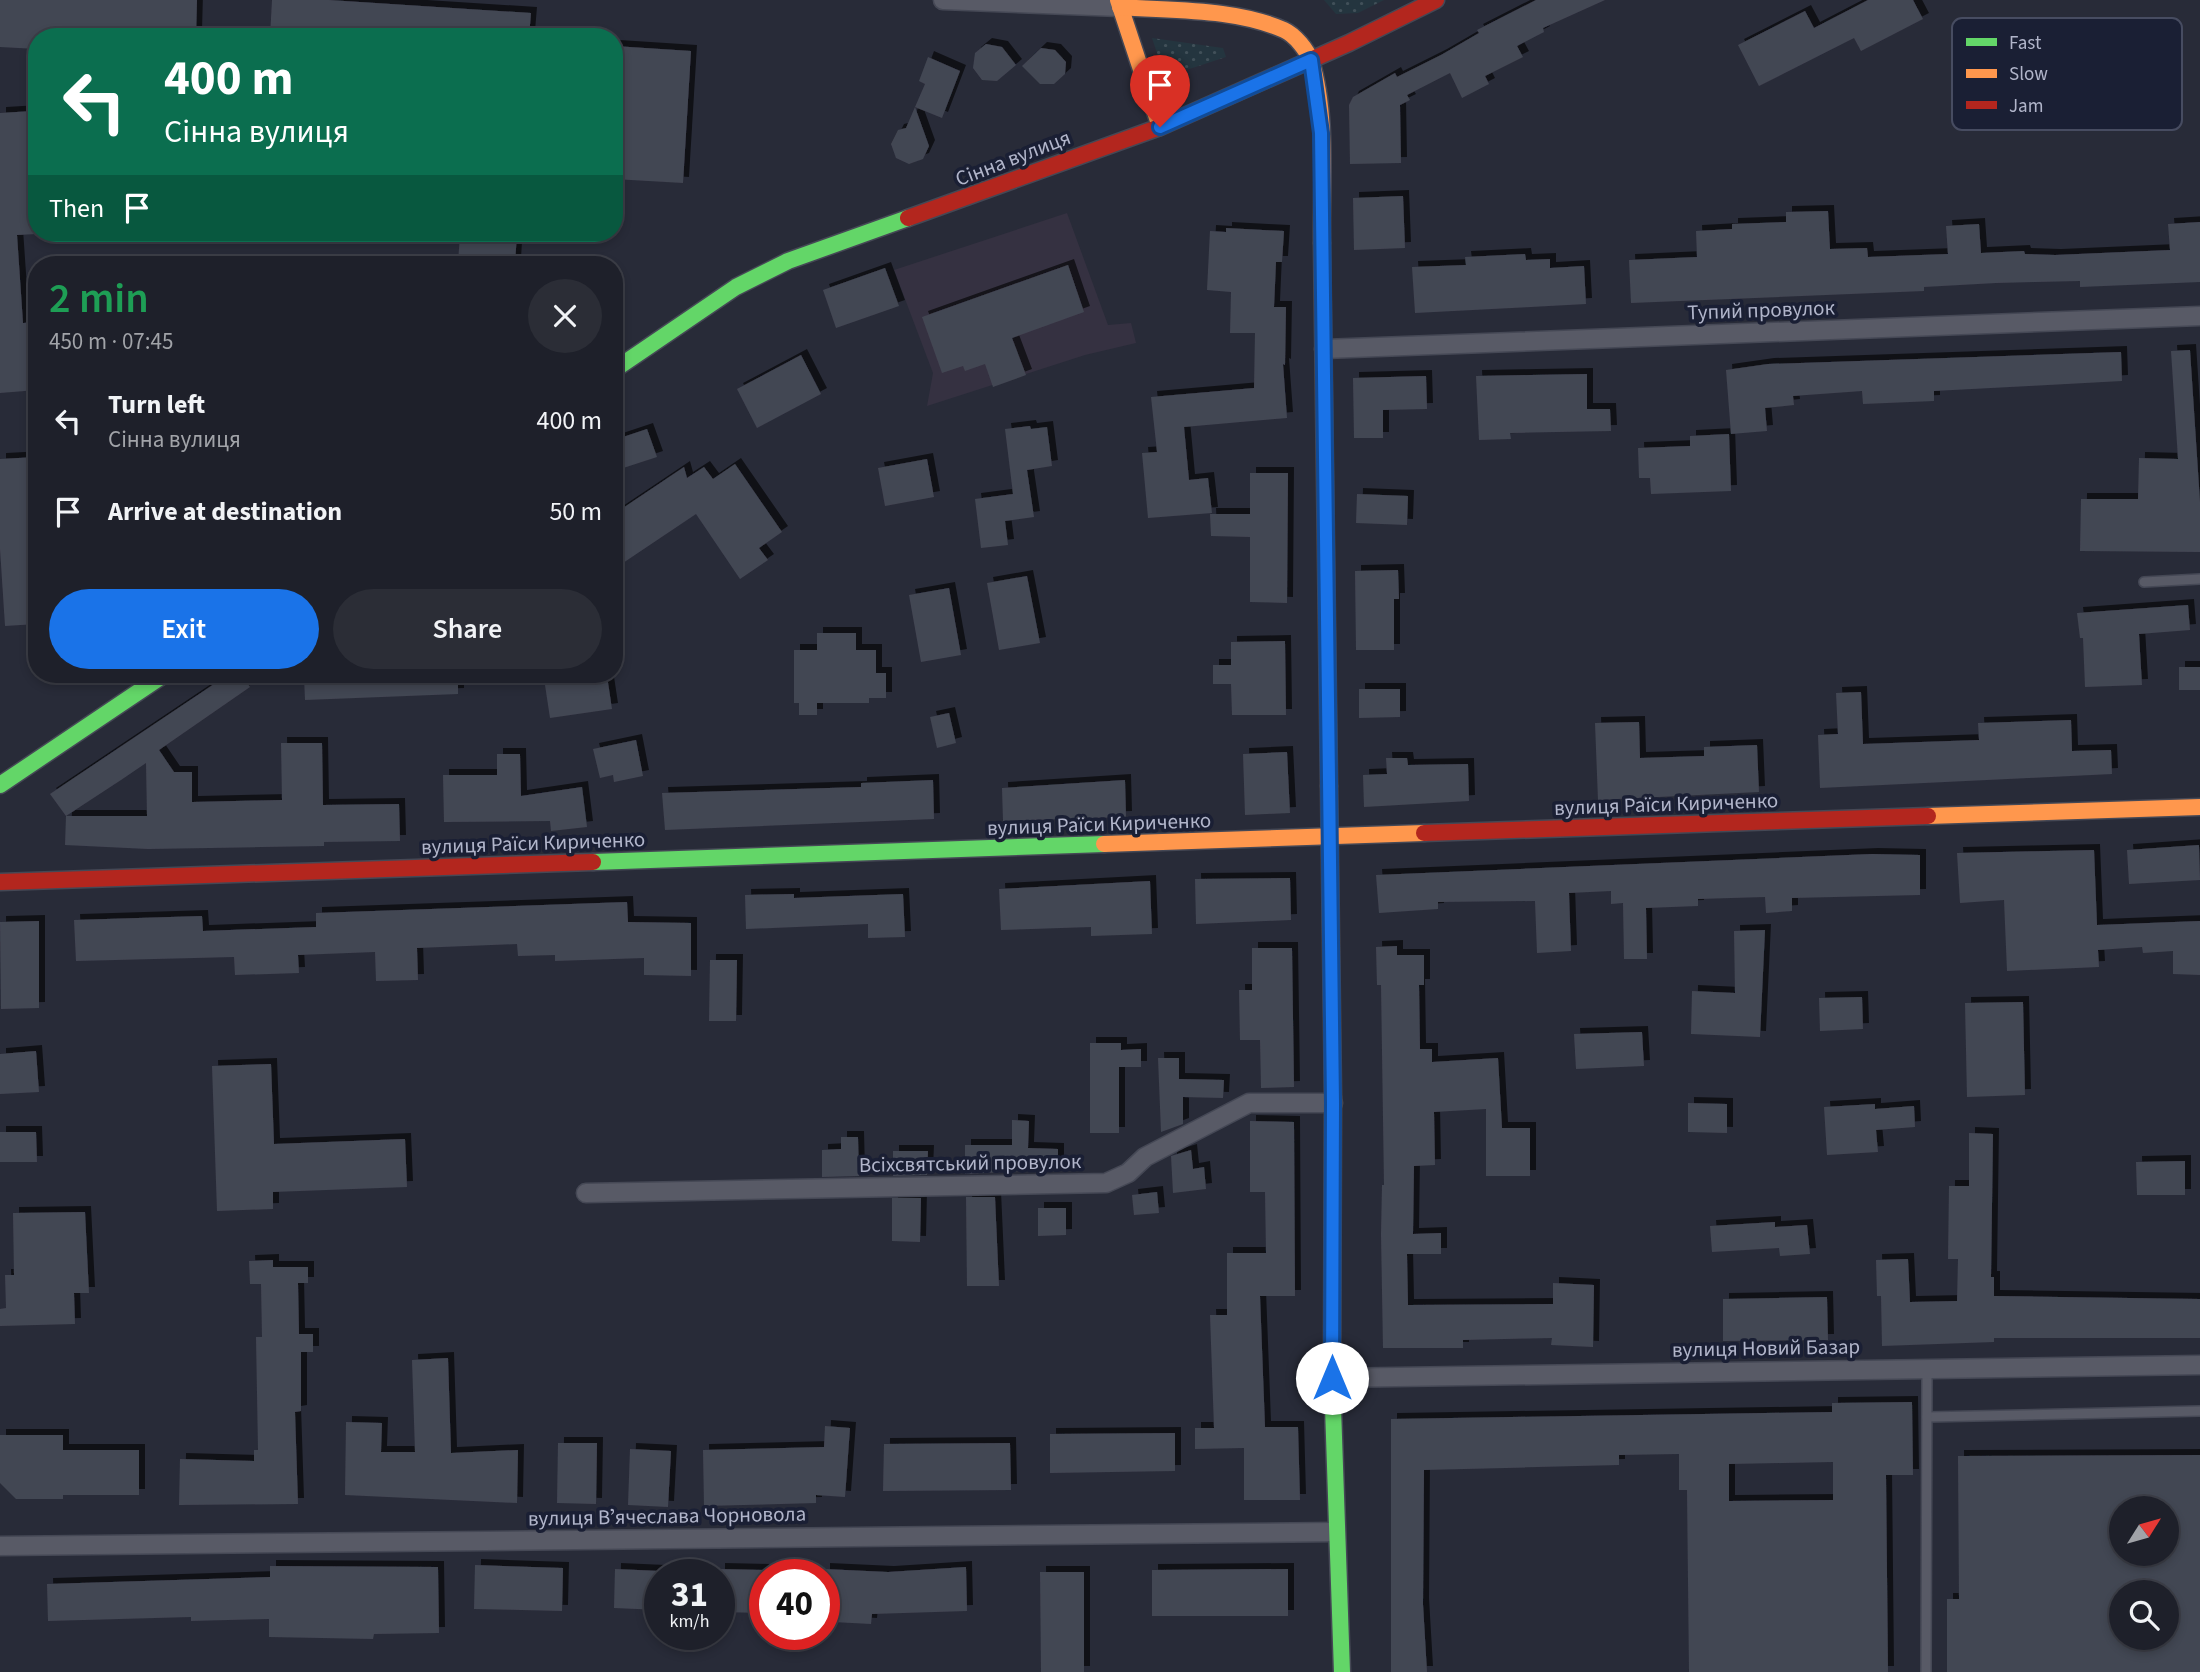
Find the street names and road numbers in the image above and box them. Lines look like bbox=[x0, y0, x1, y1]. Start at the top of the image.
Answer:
street label: Сінна вулиця bbox=[951, 122, 1075, 194]
street label: Тупий провулок bbox=[1687, 292, 1836, 328]
street label: вулиця Раїси Кириченко bbox=[1553, 785, 1779, 823]
street label: вулиця Раїси Кириченко bbox=[986, 805, 1212, 843]
street label: вулиця Раїси Кириченко bbox=[420, 824, 646, 862]
street label: Всіхсвятський провулок bbox=[859, 1146, 1082, 1180]
street label: вулиця Новий Базар bbox=[1672, 1331, 1860, 1365]
street label: вулиця Вʼячеслава Чорновола bbox=[528, 1499, 806, 1533]

